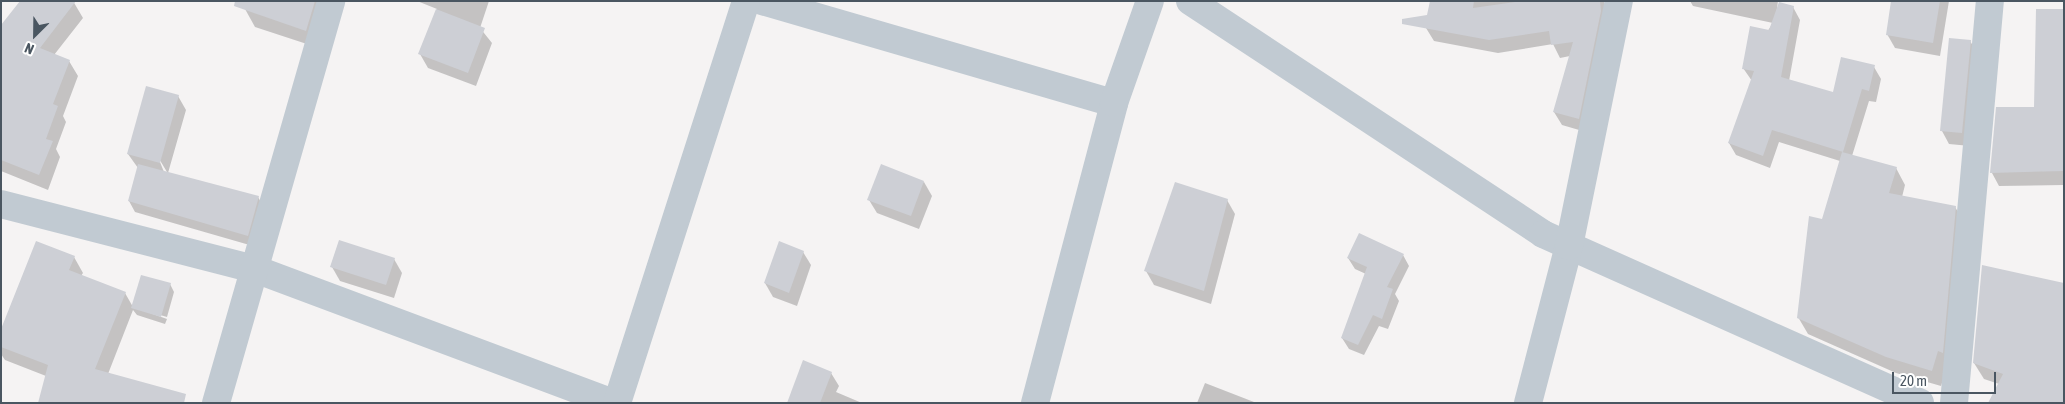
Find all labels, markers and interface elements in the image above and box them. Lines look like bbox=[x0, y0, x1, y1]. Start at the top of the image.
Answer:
north arrow bbox=[10, 10, 60, 60]
text: N bbox=[22, 40, 36, 58]
scale bar bbox=[1895, 362, 1999, 394]
text: 20 m bbox=[1900, 372, 1927, 389]

